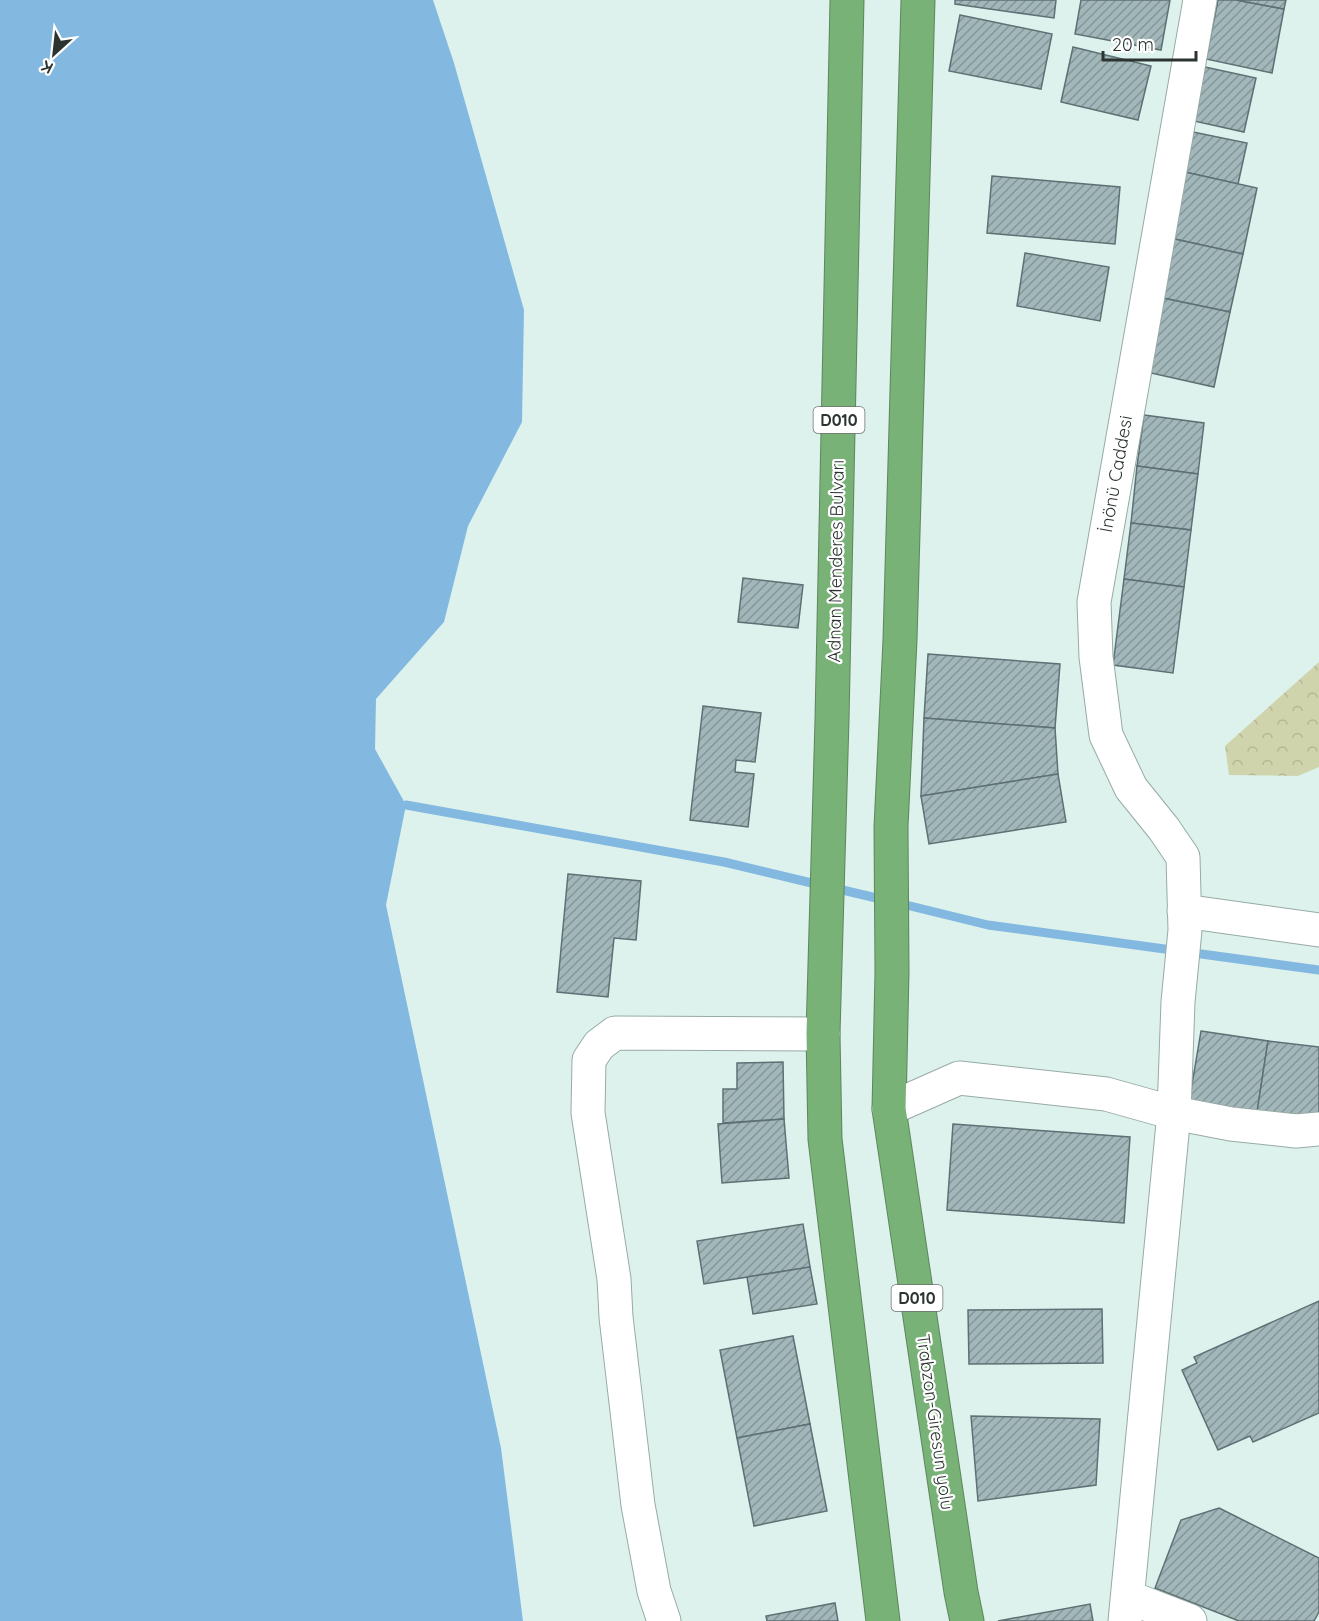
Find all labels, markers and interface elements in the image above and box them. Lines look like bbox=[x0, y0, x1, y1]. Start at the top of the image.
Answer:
north arrow bbox=[24, 24, 84, 84]
scale bar bbox=[1103, 24, 1196, 62]
text: 20 m bbox=[1112, 33, 1154, 56]
text: K bbox=[38, 56, 56, 79]
road number: D010 bbox=[814, 407, 864, 433]
street label: İnönü Caddesi bbox=[1094, 414, 1137, 534]
street label: Adnan Menderes Bulvarı bbox=[822, 460, 849, 662]
road number: D010 bbox=[892, 1285, 942, 1311]
street label: Trabzon-Giresun yolu bbox=[912, 1333, 959, 1511]

